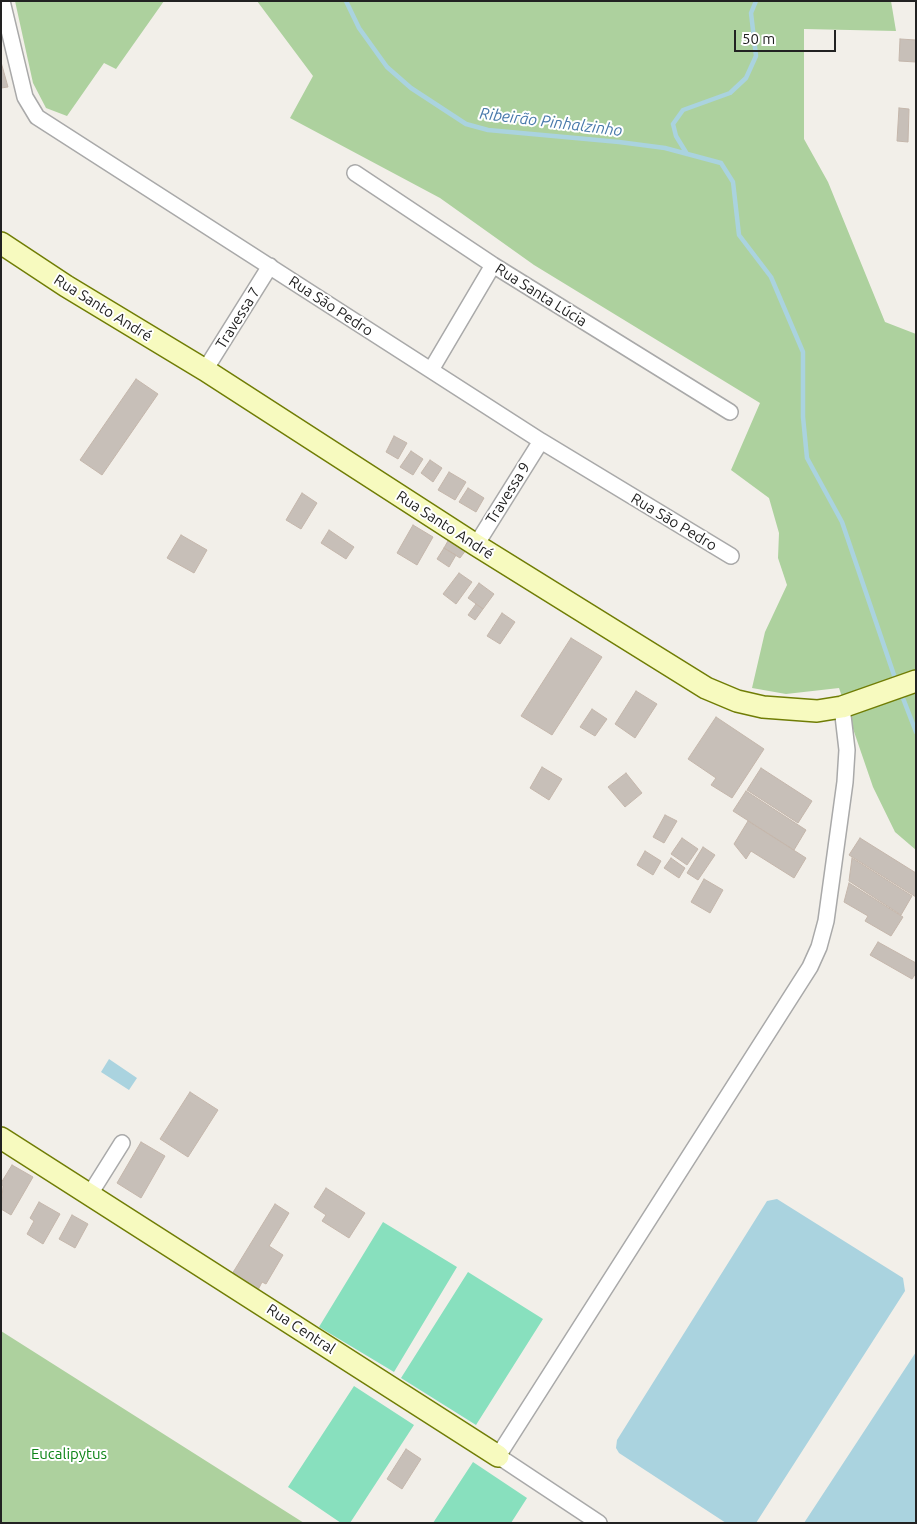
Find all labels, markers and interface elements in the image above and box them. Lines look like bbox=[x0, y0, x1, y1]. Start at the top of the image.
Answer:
scale bar bbox=[737, 20, 840, 52]
text: 50 m bbox=[742, 30, 775, 47]
water label: Ribeirão Pinhalzinho bbox=[478, 104, 624, 140]
street label: Rua Santa Lúcia bbox=[492, 260, 590, 330]
street label: Rua Santo André bbox=[51, 271, 155, 345]
street label: Rua São Pedro bbox=[285, 272, 377, 340]
street label: Travessa 7 bbox=[212, 284, 264, 352]
street label: Travessa 9 bbox=[482, 459, 534, 527]
street label: Rua Santo André bbox=[393, 487, 497, 563]
street label: Rua São Pedro bbox=[628, 489, 720, 555]
street label: Rua Central bbox=[263, 1300, 339, 1358]
park label: Eucalipytus bbox=[31, 1445, 107, 1463]

